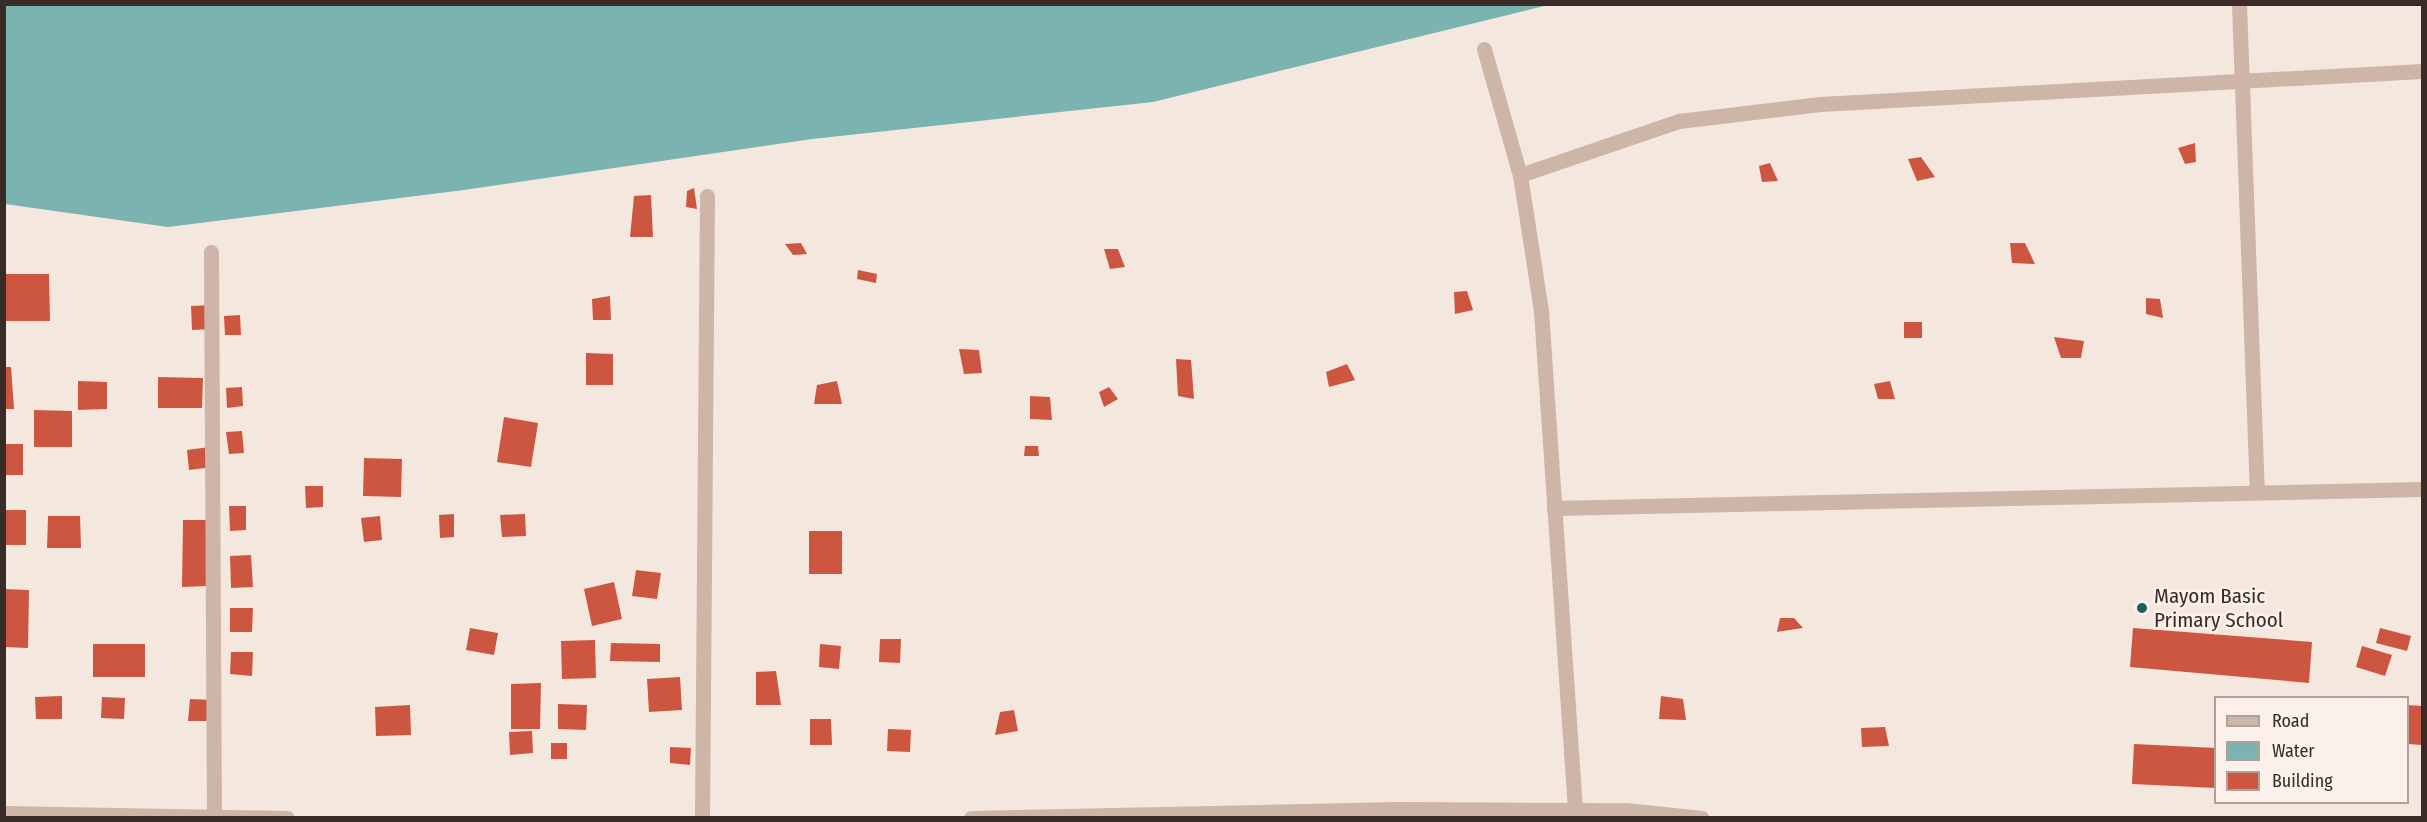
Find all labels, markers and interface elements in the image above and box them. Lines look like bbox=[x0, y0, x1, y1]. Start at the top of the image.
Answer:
place label: Mayom Basic Primary School bbox=[2154, 583, 2283, 633]
marker: Mayom Basic Primary School bbox=[2135, 601, 2149, 615]
legend bbox=[2214, 696, 2409, 804]
text: Road bbox=[2272, 710, 2309, 732]
text: Water bbox=[2272, 740, 2315, 762]
text: Building bbox=[2272, 770, 2333, 792]

